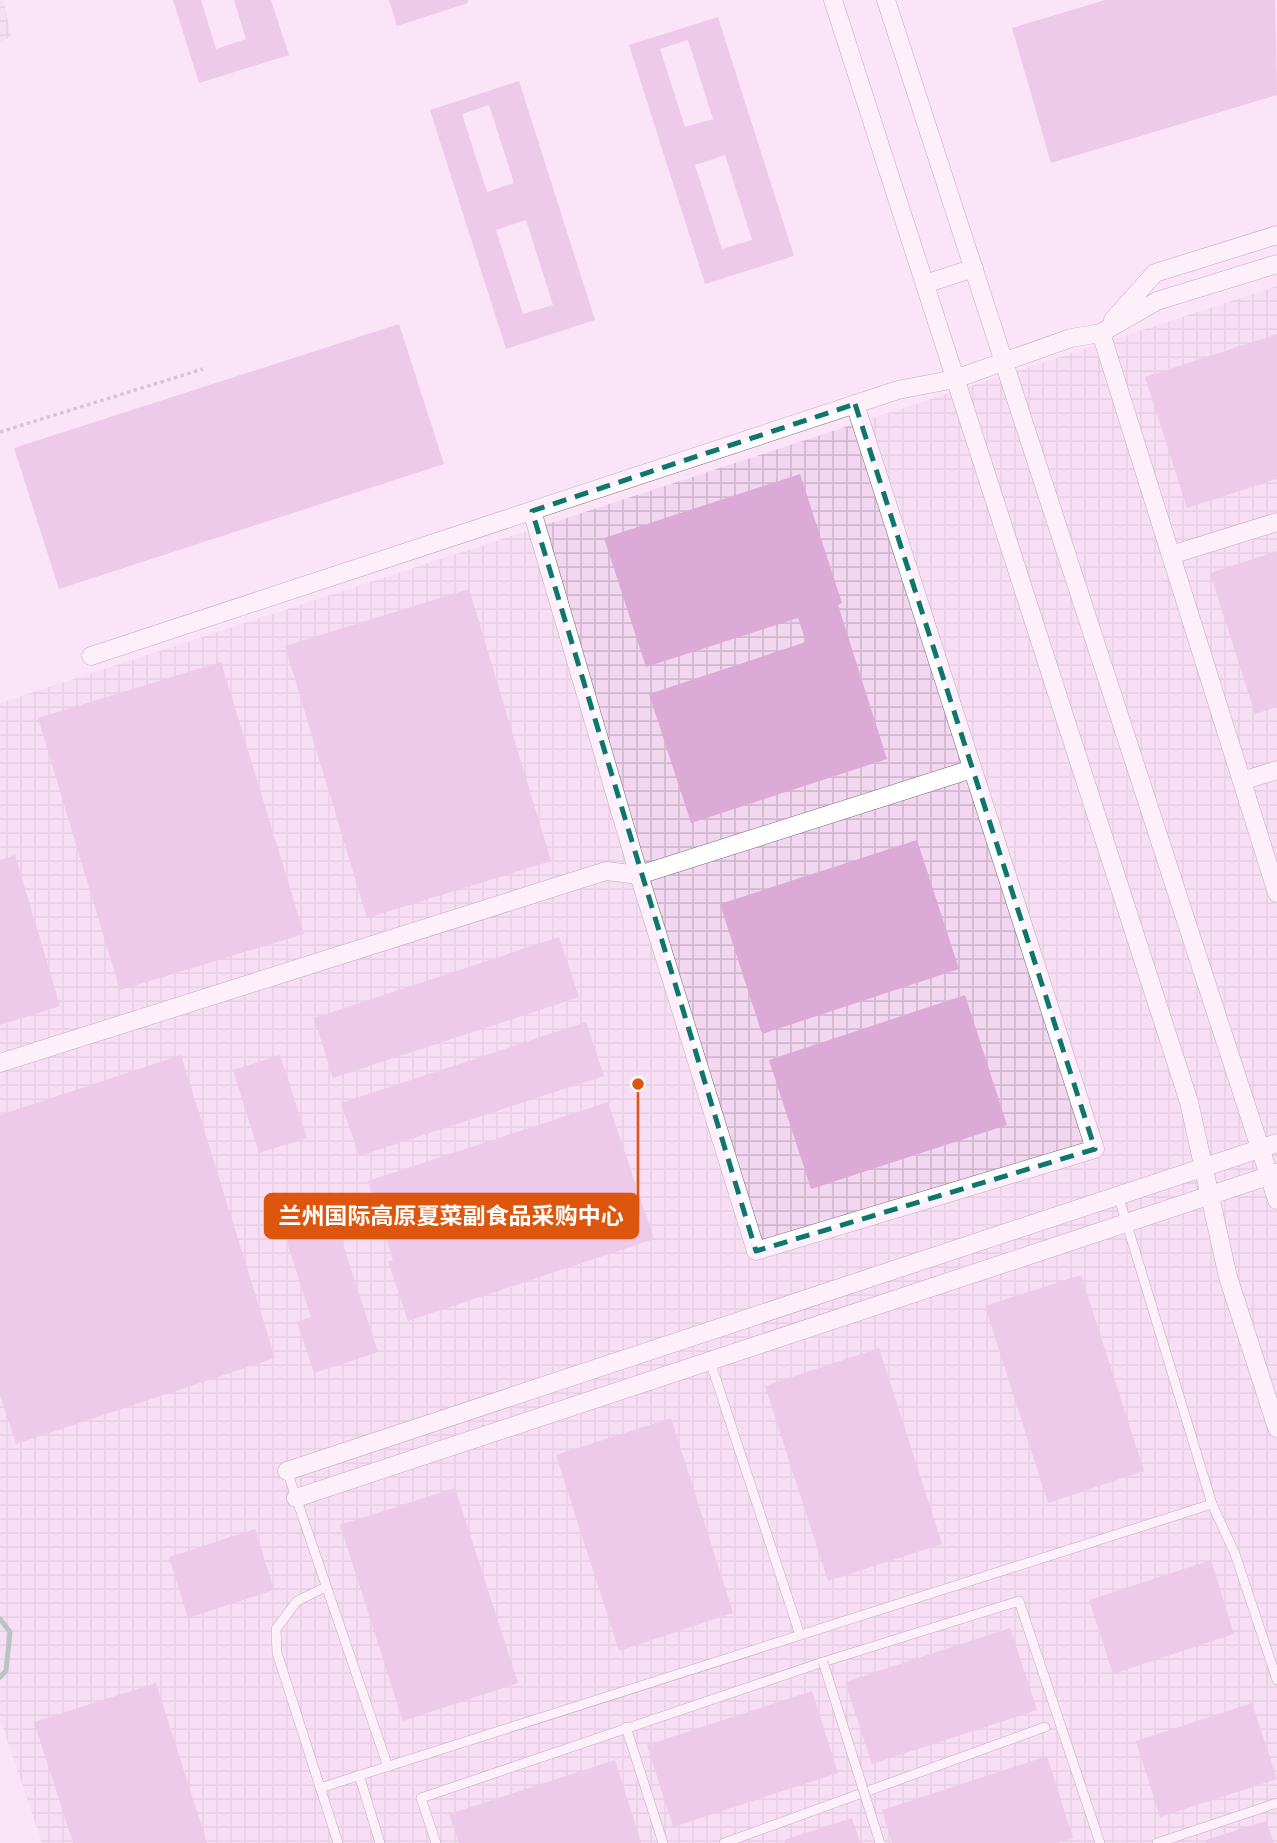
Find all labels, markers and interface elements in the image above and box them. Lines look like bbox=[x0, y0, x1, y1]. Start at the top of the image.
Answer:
callout: 兰州国际高原夏菜副食品采购中心 bbox=[265, 1194, 638, 1238]
text: 兰州国际高原夏菜副食品采购中心 bbox=[279, 1203, 624, 1230]

